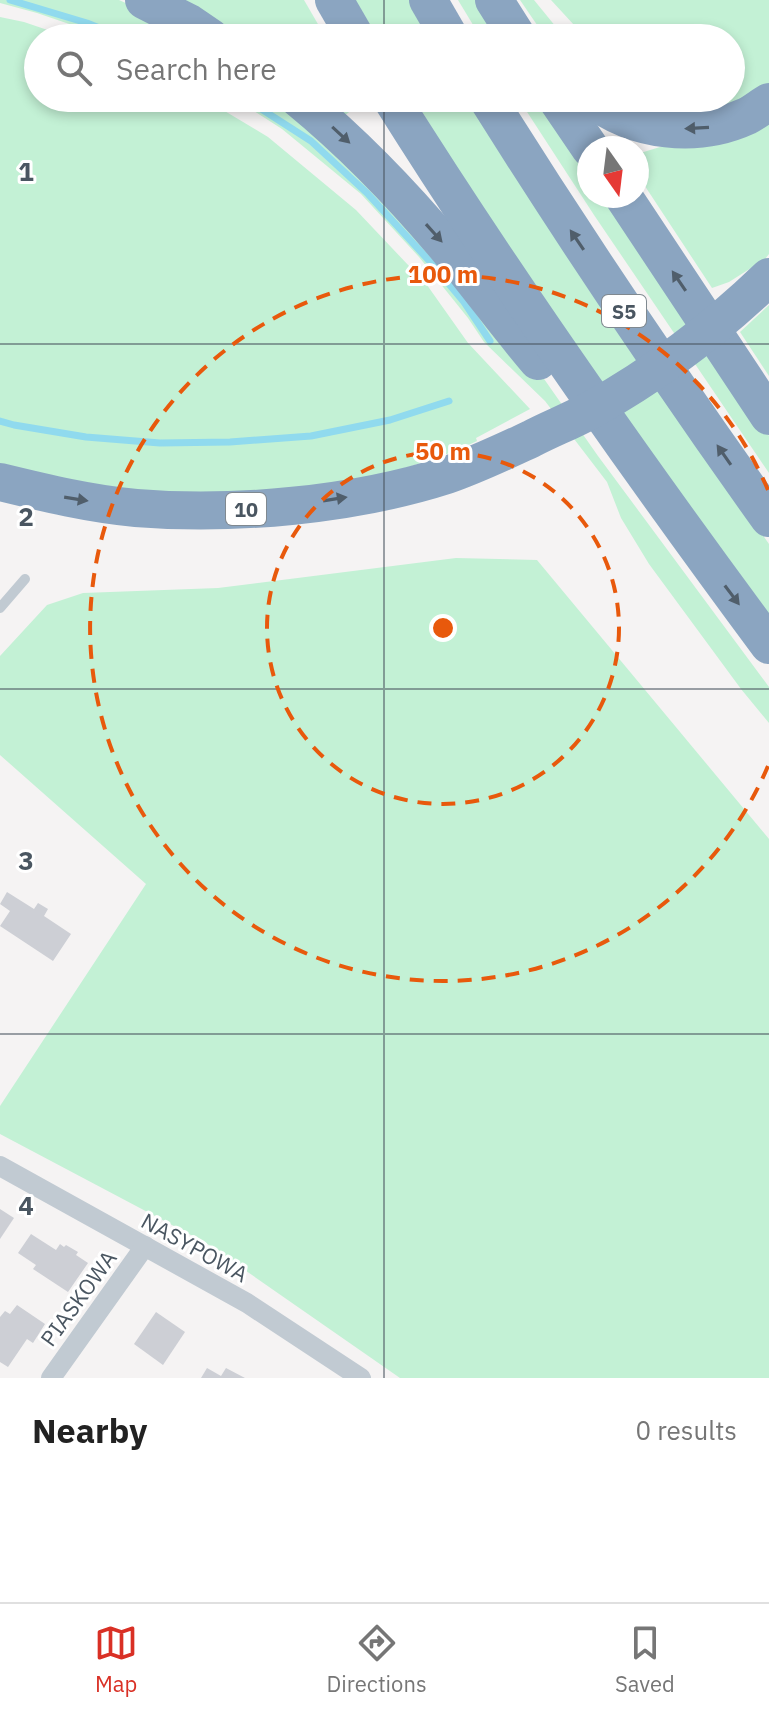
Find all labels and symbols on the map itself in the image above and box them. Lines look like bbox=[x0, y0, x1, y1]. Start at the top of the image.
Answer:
one-way arrow bbox=[684, 122, 709, 135]
one-way arrow bbox=[331, 125, 350, 143]
north arrow bbox=[577, 136, 649, 208]
text: 1 bbox=[18, 154, 34, 188]
one-way arrow bbox=[424, 223, 442, 242]
one-way arrow bbox=[570, 229, 585, 251]
text: 100 m bbox=[408, 258, 478, 290]
one-way arrow bbox=[672, 270, 687, 292]
road number: S5 bbox=[602, 295, 646, 327]
text: 50 m bbox=[415, 435, 471, 467]
one-way arrow bbox=[717, 444, 732, 465]
one-way arrow bbox=[64, 493, 89, 506]
road number: 10 bbox=[226, 493, 266, 525]
one-way arrow bbox=[323, 493, 348, 505]
text: 2 bbox=[18, 499, 34, 533]
one-way arrow bbox=[723, 584, 739, 605]
centre of rings bbox=[429, 614, 457, 642]
text: 3 bbox=[18, 843, 34, 877]
text: 4 bbox=[18, 1188, 34, 1222]
street label: NASYPOWA bbox=[136, 1206, 254, 1288]
street label: PIASKOWA bbox=[33, 1244, 123, 1352]

